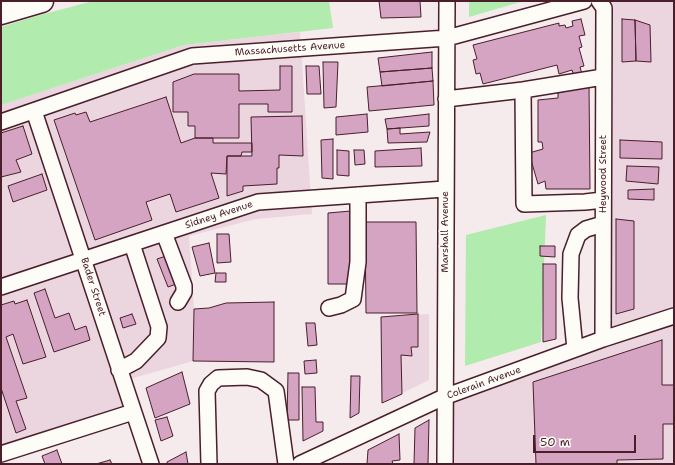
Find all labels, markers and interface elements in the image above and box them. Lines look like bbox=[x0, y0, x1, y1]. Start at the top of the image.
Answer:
street label: Massachusetts Avenue bbox=[234, 39, 346, 59]
street label: Heywood Street bbox=[597, 135, 609, 213]
street label: Marshall Avenue bbox=[439, 191, 451, 273]
street label: Sidney Avenue bbox=[184, 198, 254, 232]
street label: Bader Street bbox=[78, 256, 108, 318]
street label: Colerain Avenue bbox=[445, 364, 523, 402]
scale bar bbox=[535, 427, 638, 453]
text: 50 m bbox=[540, 434, 570, 450]

